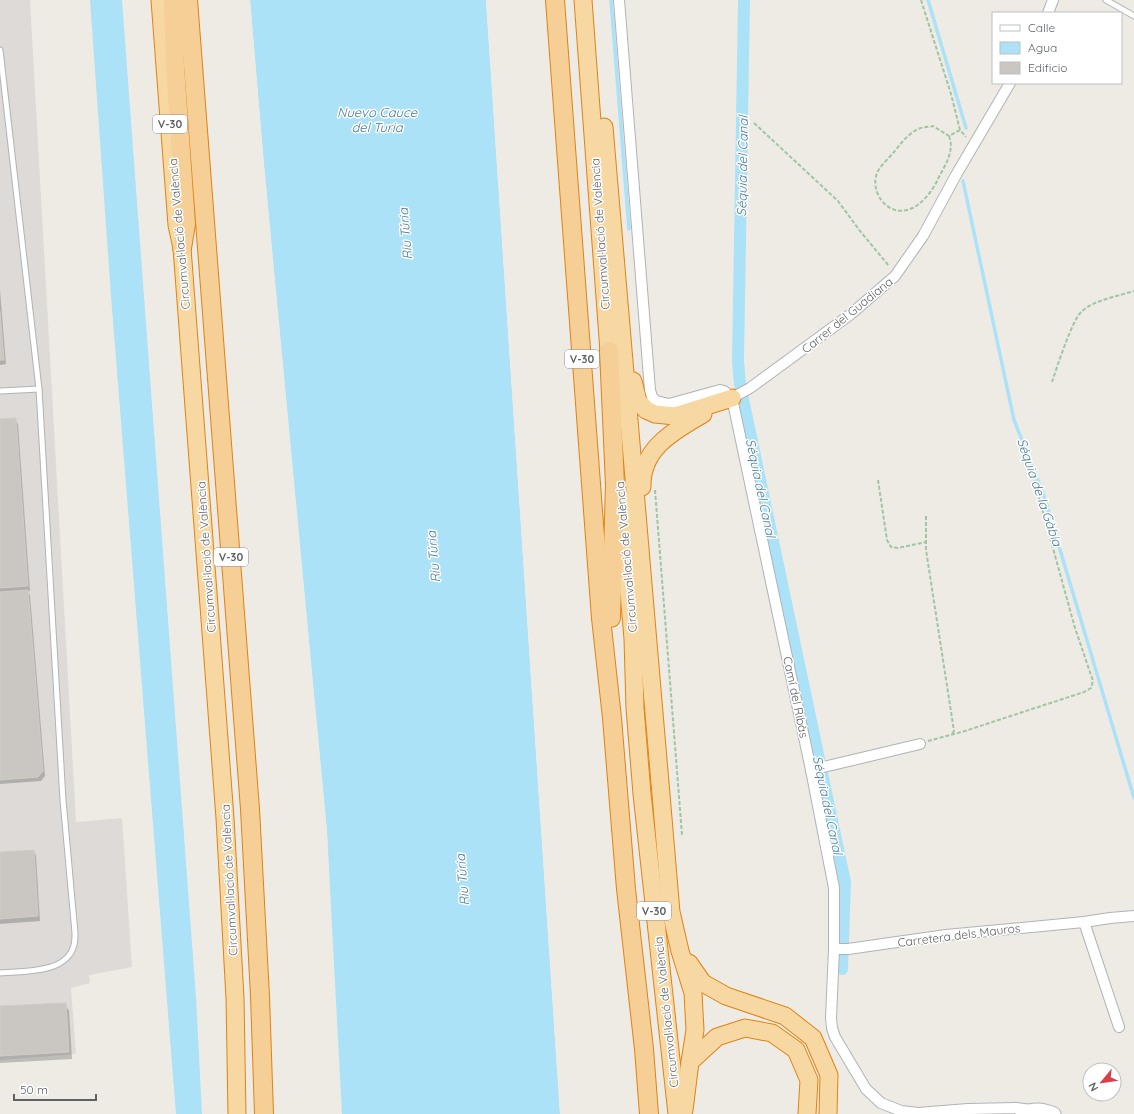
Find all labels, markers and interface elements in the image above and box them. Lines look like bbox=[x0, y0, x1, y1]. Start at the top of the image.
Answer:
legend bbox=[992, 12, 1122, 84]
text: Calle bbox=[1028, 20, 1056, 35]
text: Agua bbox=[1028, 40, 1057, 55]
text: Edificio bbox=[1028, 60, 1068, 75]
water label: Nuevo Cauce del Turia bbox=[337, 104, 418, 135]
water label: Séquia del Canal bbox=[733, 114, 751, 216]
road number: V-30 bbox=[153, 115, 187, 133]
street label: Circumval·lació de València bbox=[165, 158, 193, 310]
street label: Circumval·lació de València bbox=[587, 158, 613, 310]
water label: Riu Túria bbox=[395, 206, 415, 260]
street label: Carrer del Guadiana bbox=[799, 274, 895, 356]
road number: V-30 bbox=[565, 350, 599, 368]
water label: Séquia de la Gàbia bbox=[1014, 436, 1066, 549]
water label: Séquia del Canal bbox=[743, 437, 780, 541]
street label: Circumval·lació de València bbox=[193, 481, 219, 633]
street label: Circumval·lació de València bbox=[612, 481, 640, 633]
water label: Riu Túria bbox=[423, 529, 443, 583]
road number: V-30 bbox=[214, 548, 248, 566]
street label: Camí del Ribàs bbox=[780, 655, 812, 739]
water label: Séquia del Canal bbox=[810, 754, 847, 858]
street label: Circumval·lació de València bbox=[218, 804, 240, 956]
water label: Riu Túria bbox=[452, 852, 472, 906]
road number: V-30 bbox=[637, 902, 671, 920]
street label: Carretera dels Mauros bbox=[897, 920, 1022, 950]
street label: Circumval·lació de València bbox=[651, 936, 681, 1088]
north arrow bbox=[1082, 1062, 1122, 1102]
scale bar bbox=[14, 1076, 96, 1102]
text: N bbox=[1085, 1080, 1101, 1094]
text: 50 m bbox=[20, 1082, 48, 1097]

